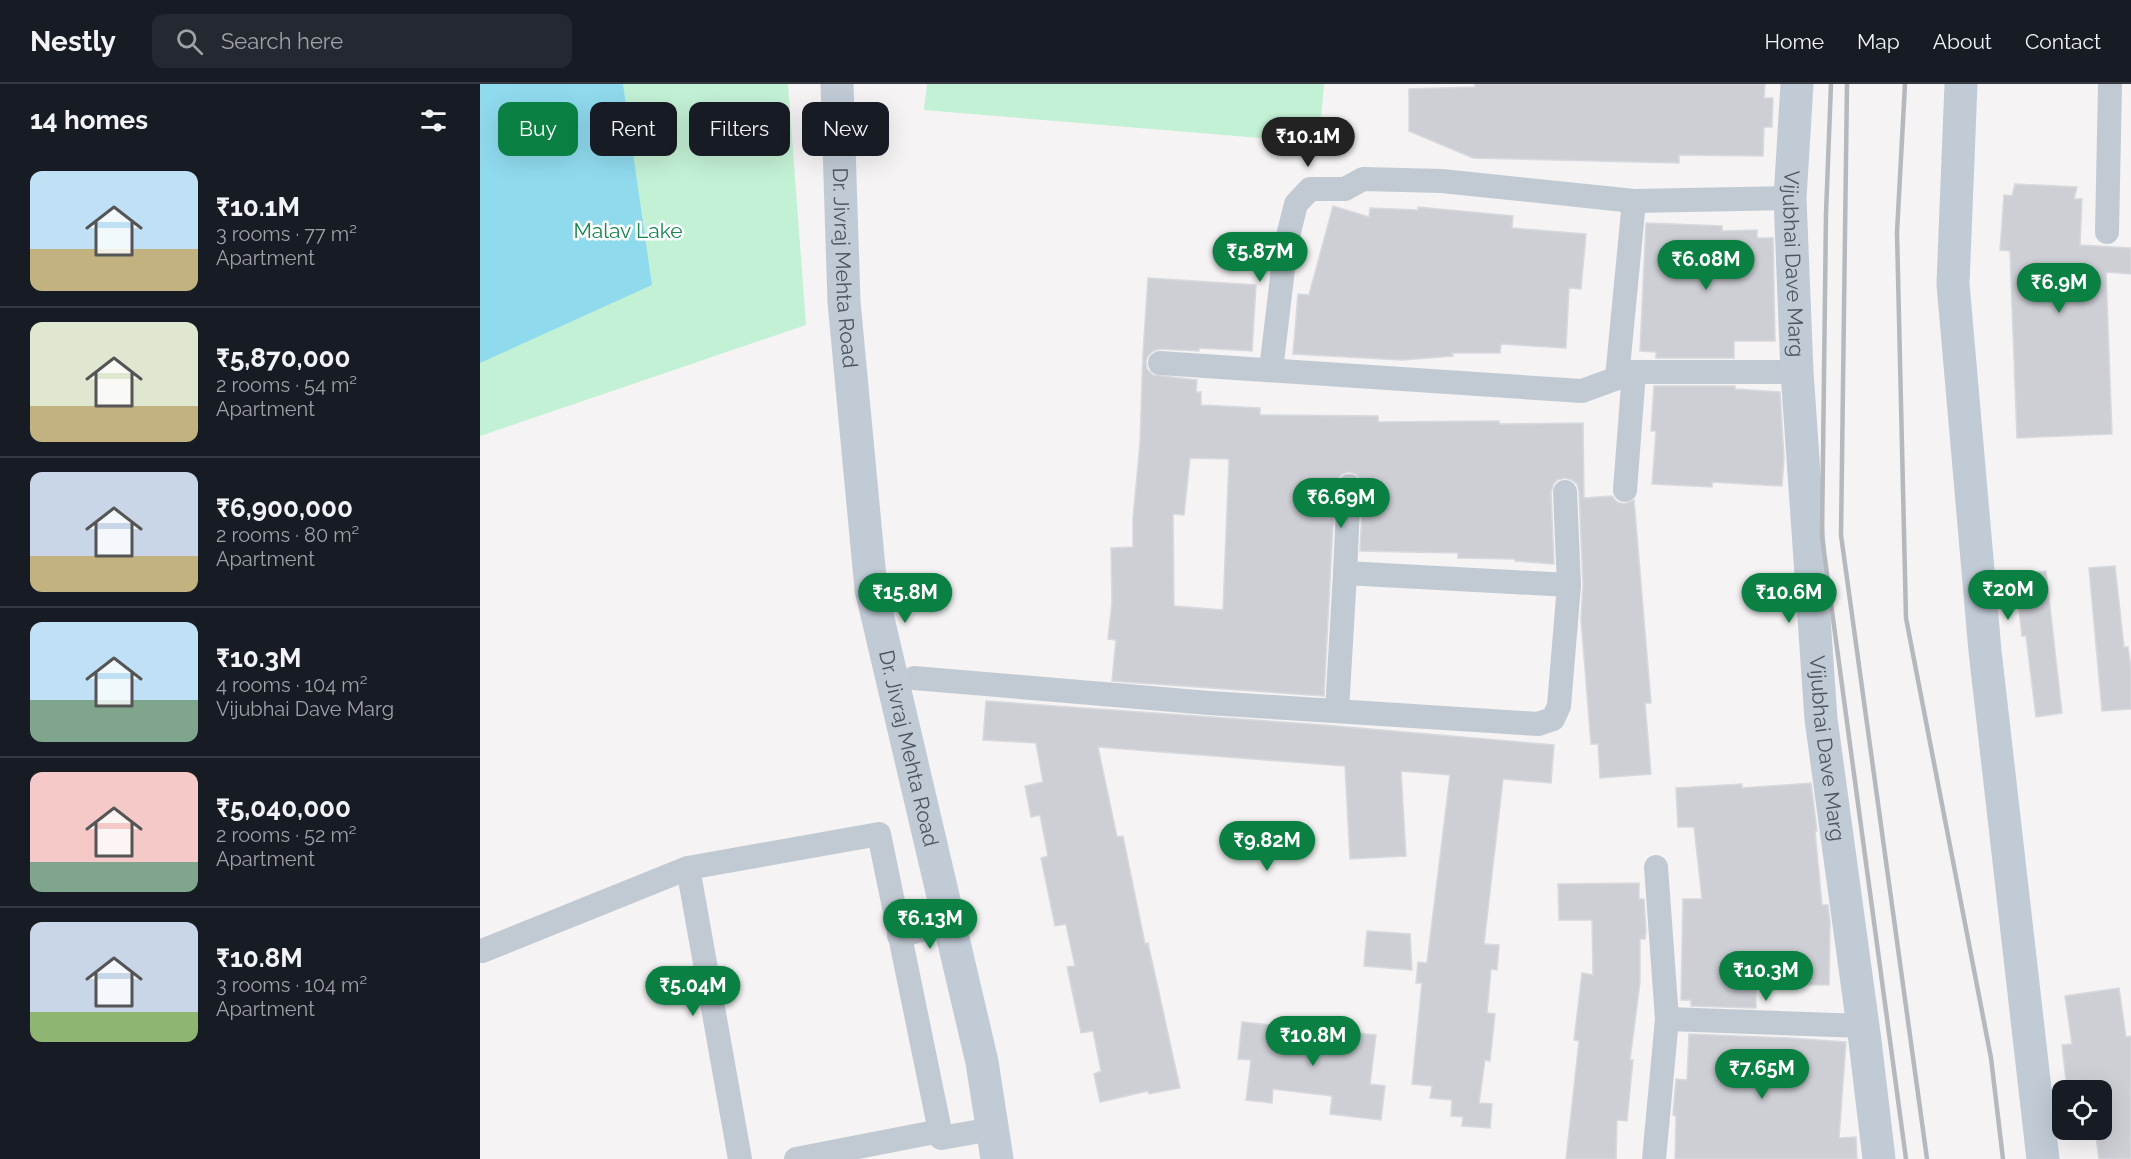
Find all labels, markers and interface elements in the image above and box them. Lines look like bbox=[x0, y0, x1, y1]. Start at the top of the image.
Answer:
search box bbox=[152, 14, 572, 68]
text: Nestly bbox=[30, 25, 116, 58]
icon: search bbox=[173, 25, 206, 58]
text: Search here bbox=[221, 28, 343, 54]
text: Home bbox=[1765, 29, 1824, 54]
text: Map bbox=[1857, 29, 1900, 54]
text: About bbox=[1933, 29, 1992, 54]
text: Contact bbox=[2025, 29, 2101, 54]
chip: Buy bbox=[498, 102, 578, 156]
chip: Rent bbox=[590, 102, 677, 156]
chip: Filters bbox=[689, 102, 790, 156]
chip: New bbox=[802, 102, 889, 156]
icon: filters bbox=[417, 104, 450, 137]
text: 14 homes bbox=[30, 105, 148, 135]
pin: ₹10.1M bbox=[1259, 117, 1357, 168]
text: ₹10.1M bbox=[1276, 124, 1340, 148]
street label: Dr. Jivraj Mehta Road bbox=[828, 167, 863, 369]
street label: Vijubhai Dave Marg bbox=[1778, 170, 1809, 358]
text: ₹10.1M bbox=[216, 192, 300, 222]
icon: home bbox=[78, 195, 150, 267]
park label: Malav Lake bbox=[573, 218, 683, 243]
text: 3 rooms · 77 m² bbox=[216, 222, 357, 246]
pin: ₹5.87M bbox=[1211, 232, 1309, 283]
text: ₹5.87M bbox=[1227, 239, 1293, 263]
pin: ₹6.08M bbox=[1657, 240, 1755, 291]
text: Apartment bbox=[216, 246, 315, 270]
text: ₹6.08M bbox=[1672, 247, 1741, 271]
pin: ₹6.9M bbox=[2017, 263, 2101, 314]
text: ₹6.9M bbox=[2031, 270, 2087, 294]
text: ₹5,870,000 bbox=[216, 343, 351, 373]
icon: home bbox=[78, 346, 150, 418]
text: 2 rooms · 54 m² bbox=[216, 373, 357, 397]
text: Apartment bbox=[216, 397, 315, 421]
pin: ₹6.69M bbox=[1292, 478, 1390, 529]
text: ₹6.69M bbox=[1307, 485, 1375, 509]
text: ₹6,900,000 bbox=[216, 493, 353, 523]
icon: home bbox=[78, 496, 150, 568]
text: 2 rooms · 80 m² bbox=[216, 523, 359, 547]
text: Apartment bbox=[216, 547, 315, 571]
pin: ₹20M bbox=[1972, 570, 2044, 621]
pin: ₹15.8M bbox=[856, 573, 954, 624]
pin: ₹10.6M bbox=[1740, 573, 1838, 624]
text: ₹20M bbox=[1982, 577, 2034, 601]
text: ₹15.8M bbox=[872, 580, 938, 604]
text: ₹10.6M bbox=[1756, 580, 1822, 604]
text: ₹10.3M bbox=[216, 643, 302, 673]
icon: home bbox=[78, 646, 150, 718]
street label: Dr. Jivraj Mehta Road bbox=[874, 648, 944, 849]
street label: Vijubhai Dave Marg bbox=[1805, 655, 1851, 843]
text: 4 rooms · 104 m² bbox=[216, 673, 368, 697]
text: Vijubhai Dave Marg bbox=[216, 697, 394, 721]
text: ₹5,040,000 bbox=[216, 793, 351, 823]
icon: home bbox=[78, 796, 150, 868]
pin: ₹9.82M bbox=[1218, 821, 1316, 872]
text: 2 rooms · 52 m² bbox=[216, 823, 357, 847]
text: ₹9.82M bbox=[1233, 828, 1301, 852]
text: Apartment bbox=[216, 847, 315, 871]
pin: ₹6.13M bbox=[881, 899, 979, 950]
text: ₹6.13M bbox=[897, 906, 963, 930]
text: ₹10.8M bbox=[216, 943, 303, 973]
icon: home bbox=[78, 946, 150, 1018]
pin: ₹10.3M bbox=[1717, 951, 1815, 1002]
text: ₹10.3M bbox=[1733, 958, 1799, 982]
pin: ₹5.04M bbox=[644, 966, 742, 1017]
text: 3 rooms · 104 m² bbox=[216, 973, 367, 997]
text: ₹5.04M bbox=[659, 973, 727, 997]
text: Apartment bbox=[216, 997, 315, 1021]
pin: ₹10.8M bbox=[1264, 1016, 1362, 1067]
text: ₹10.8M bbox=[1280, 1023, 1346, 1047]
pin: ₹7.65M bbox=[1713, 1049, 1811, 1100]
text: ₹7.65M bbox=[1729, 1056, 1795, 1080]
map controls bbox=[2052, 1080, 2112, 1140]
button: locate bbox=[2052, 1080, 2112, 1140]

